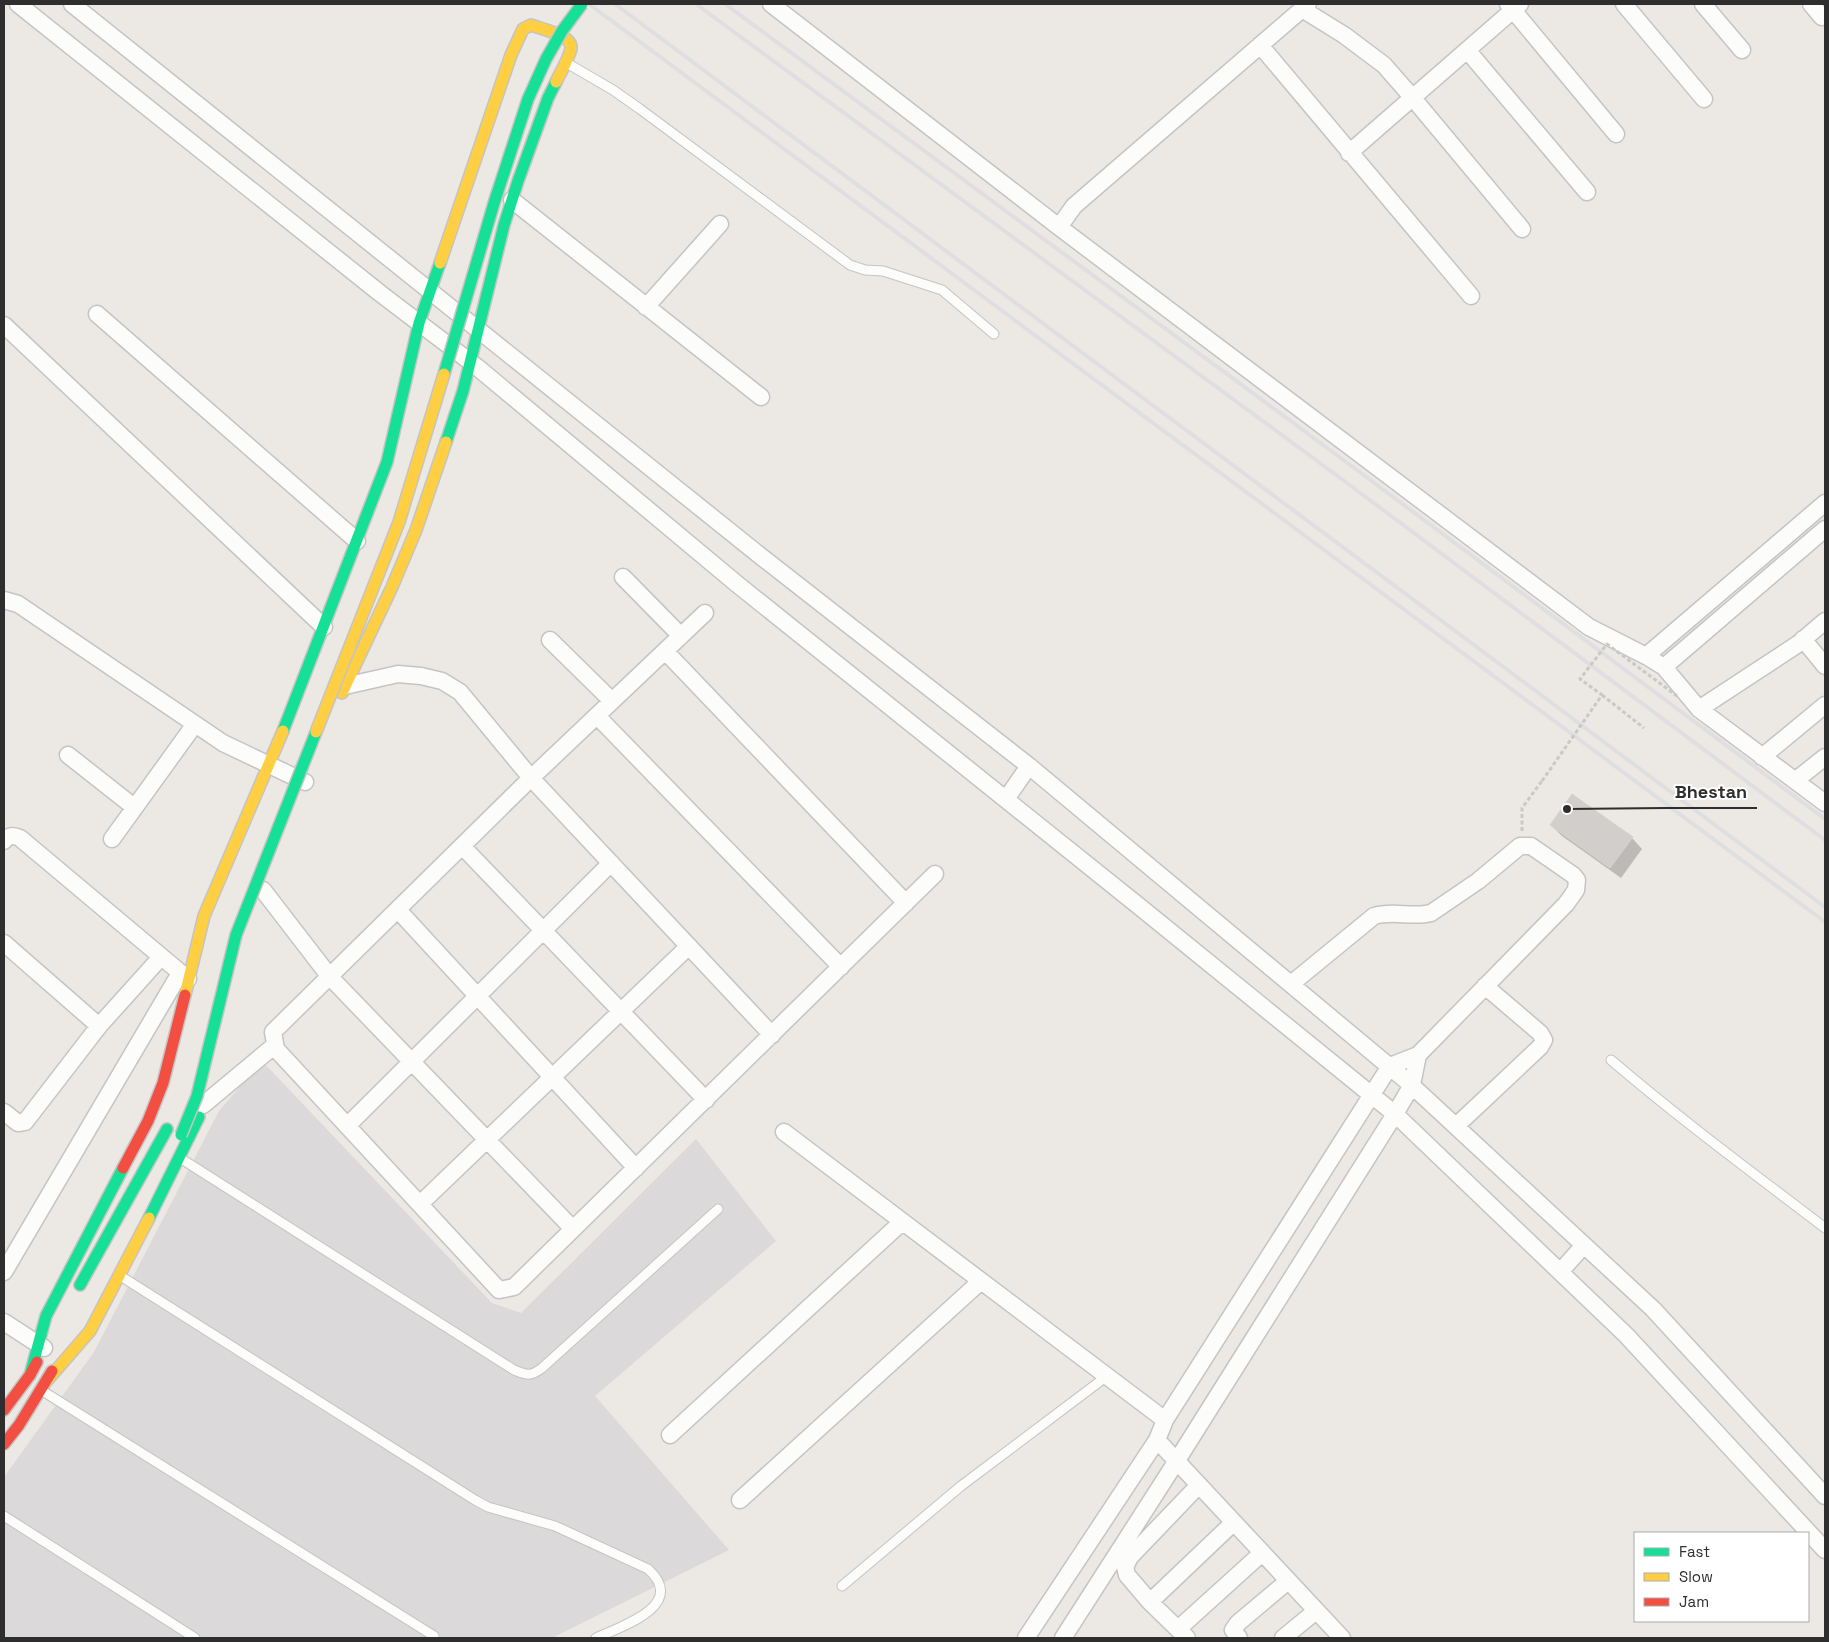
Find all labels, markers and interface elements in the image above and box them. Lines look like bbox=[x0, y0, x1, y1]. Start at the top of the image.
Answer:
callout: Bhestan bbox=[1665, 775, 1757, 808]
text: Bhestan bbox=[1675, 780, 1747, 803]
legend bbox=[1634, 1532, 1809, 1622]
text: Fast bbox=[1679, 1542, 1710, 1561]
text: Slow bbox=[1679, 1567, 1713, 1586]
text: Jam bbox=[1679, 1592, 1709, 1611]

